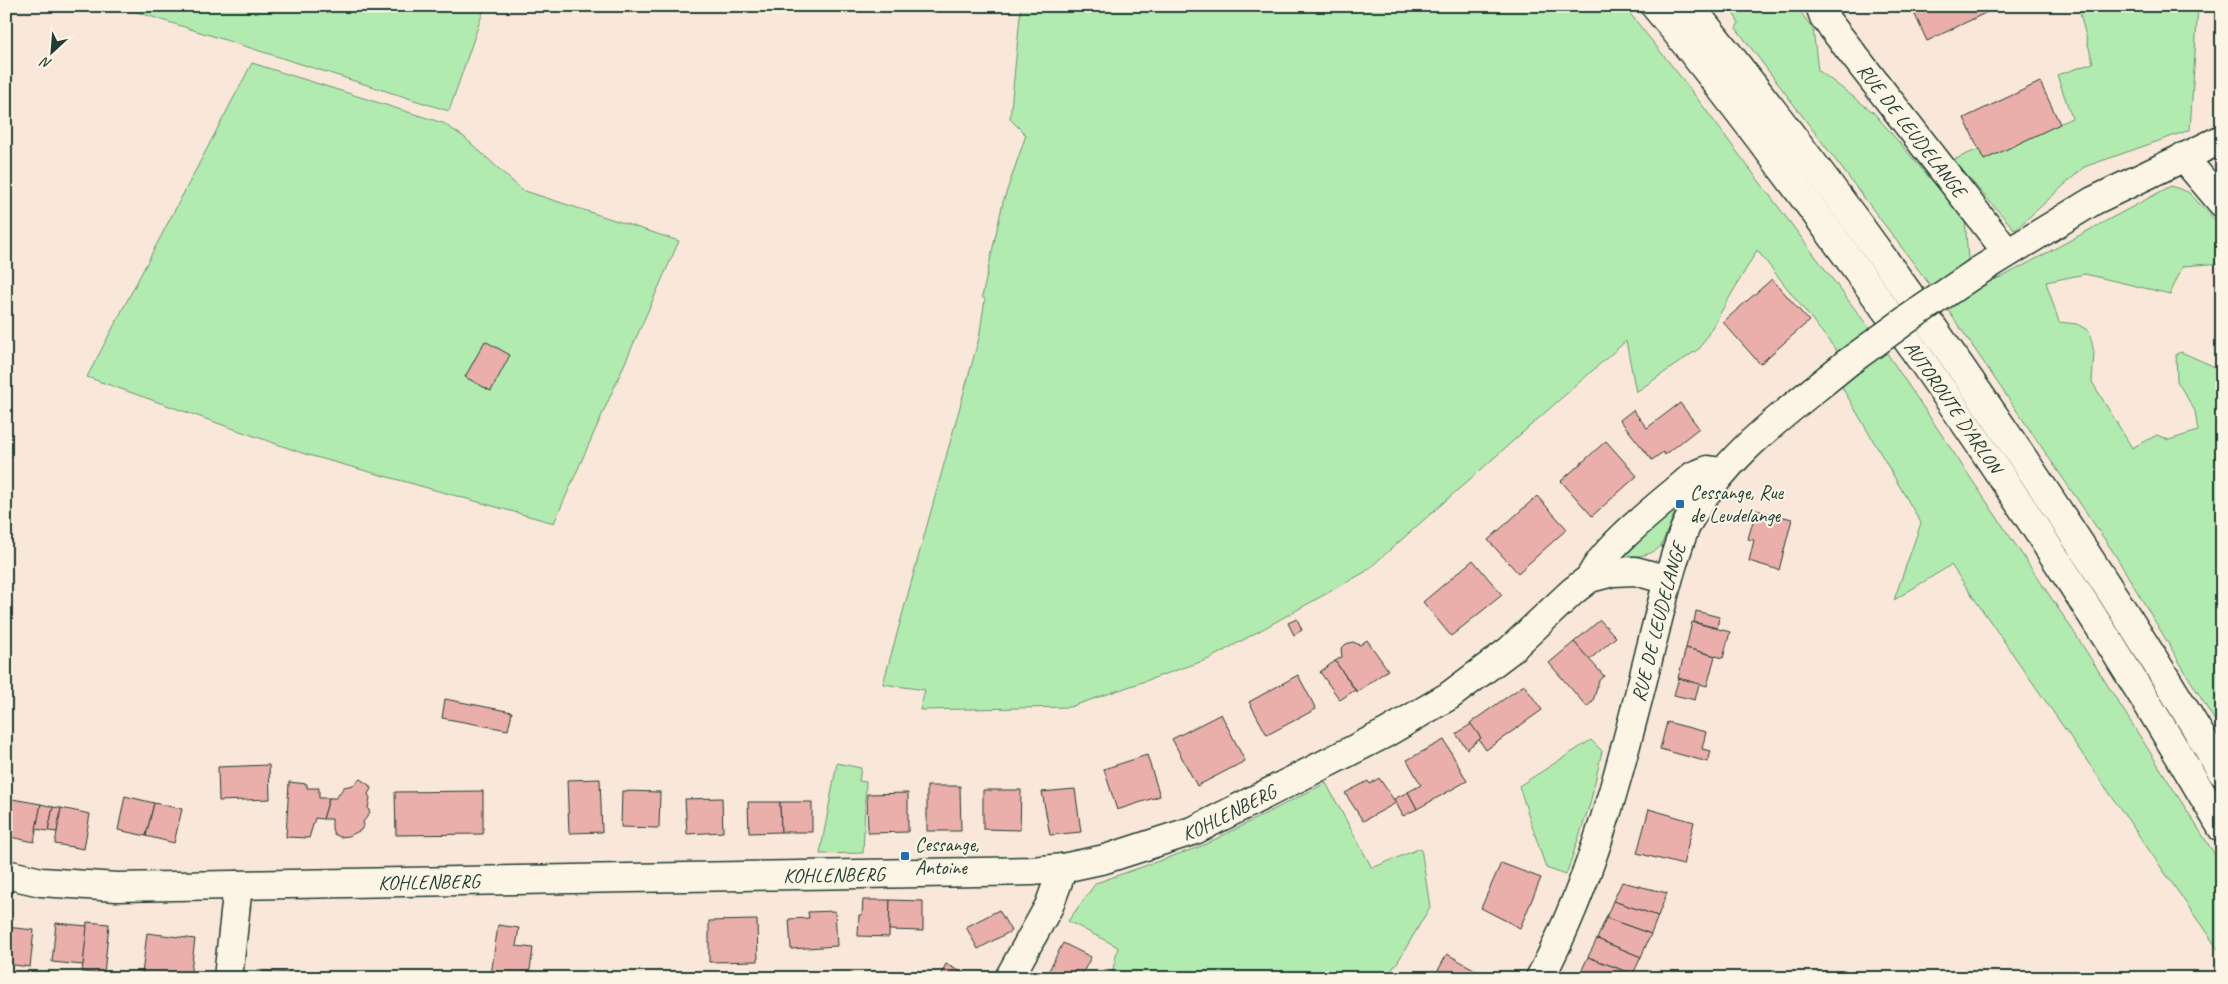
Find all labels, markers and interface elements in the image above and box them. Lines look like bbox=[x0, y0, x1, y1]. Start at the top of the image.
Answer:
north arrow bbox=[28, 28, 78, 78]
text: N bbox=[37, 53, 54, 73]
street label: RUE DE LEUDELANGE bbox=[1852, 58, 1974, 204]
street label: AUTOROUTE D'ARLON bbox=[1899, 336, 2010, 480]
place label: Cessange, Rue de Leudelange bbox=[1690, 480, 1785, 528]
marker: Cessange, Rue de Leudelange bbox=[1674, 498, 1686, 510]
street label: RUE DE LEUDELANGE bbox=[1625, 537, 1692, 704]
street label: KOHLENBERG bbox=[1179, 778, 1282, 846]
place label: Cessange, Antoine bbox=[915, 832, 979, 880]
marker: Cessange, Antoine bbox=[899, 850, 911, 862]
street label: KOHLENBERG bbox=[783, 861, 887, 888]
street label: KOHLENBERG bbox=[378, 868, 482, 895]

